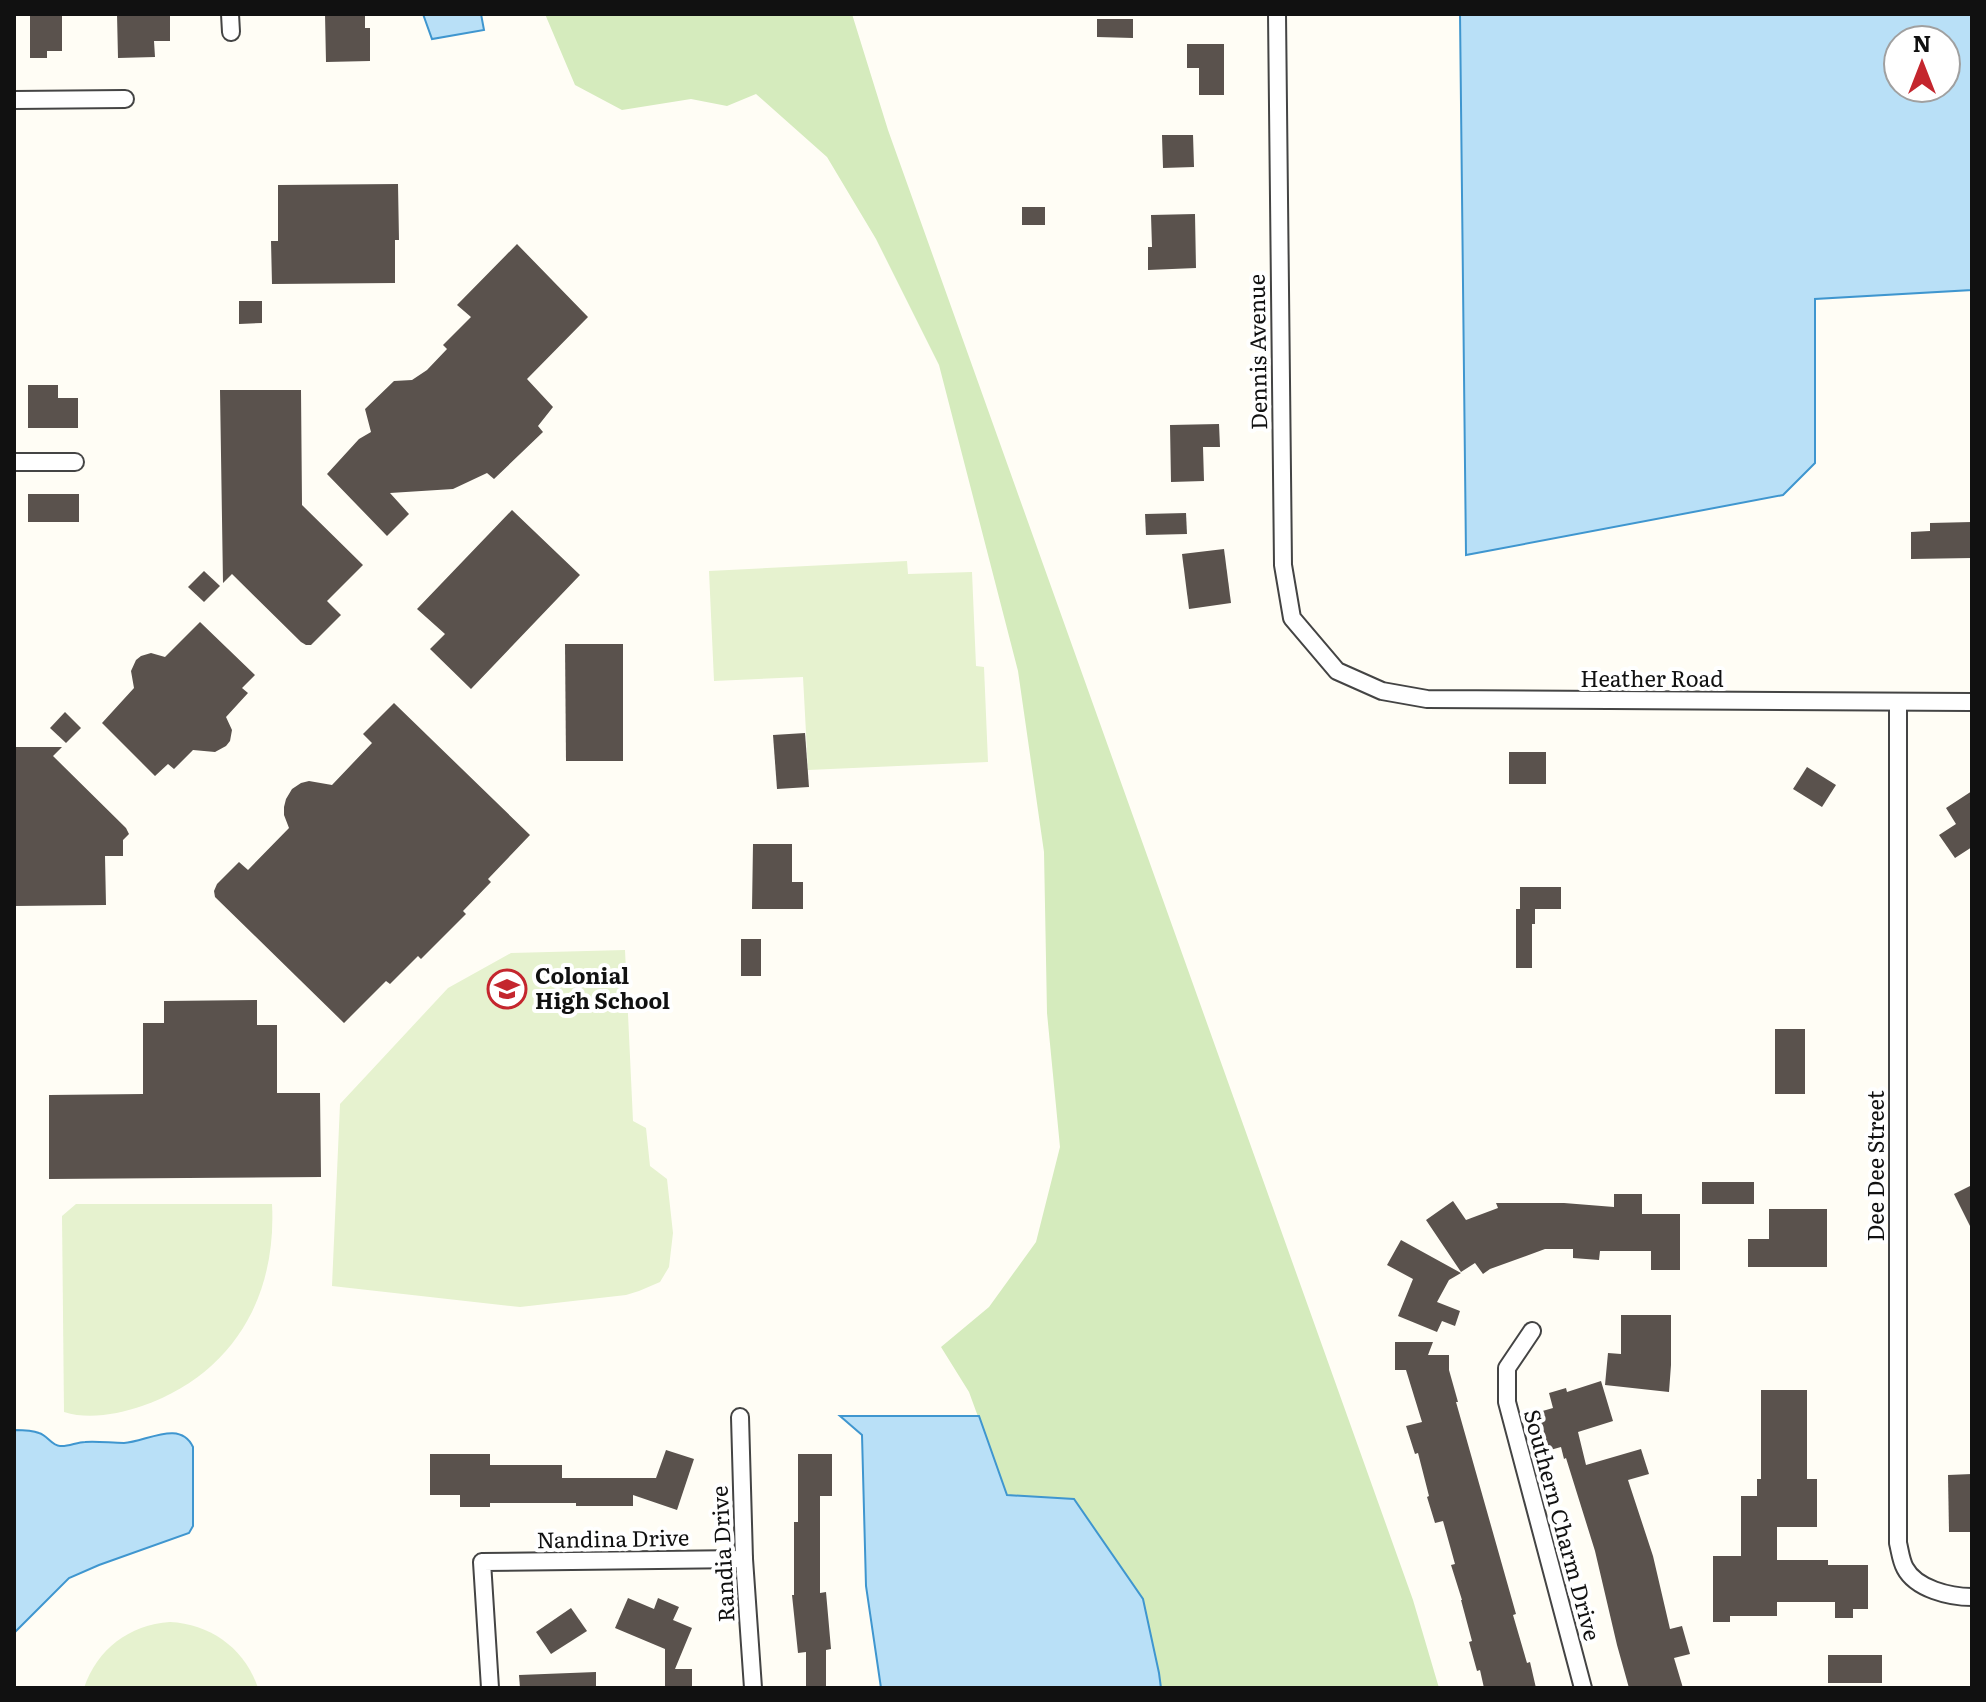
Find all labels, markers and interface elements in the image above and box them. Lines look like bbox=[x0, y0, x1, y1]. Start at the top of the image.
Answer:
north arrow bbox=[1882, 24, 1962, 104]
text: N bbox=[1913, 26, 1931, 59]
street label: Dennis Avenue bbox=[1239, 274, 1274, 430]
street label: Heather Road bbox=[1580, 661, 1724, 694]
place label: Colonial High School bbox=[535, 958, 670, 1016]
school or university icon: Colonial High School bbox=[486, 968, 528, 1010]
street label: Dee Dee Street bbox=[1858, 1090, 1891, 1242]
street label: Southern Charm Drive bbox=[1517, 1405, 1610, 1644]
street label: Randia Drive bbox=[701, 1485, 742, 1623]
street label: Nandina Drive bbox=[536, 1520, 690, 1555]

